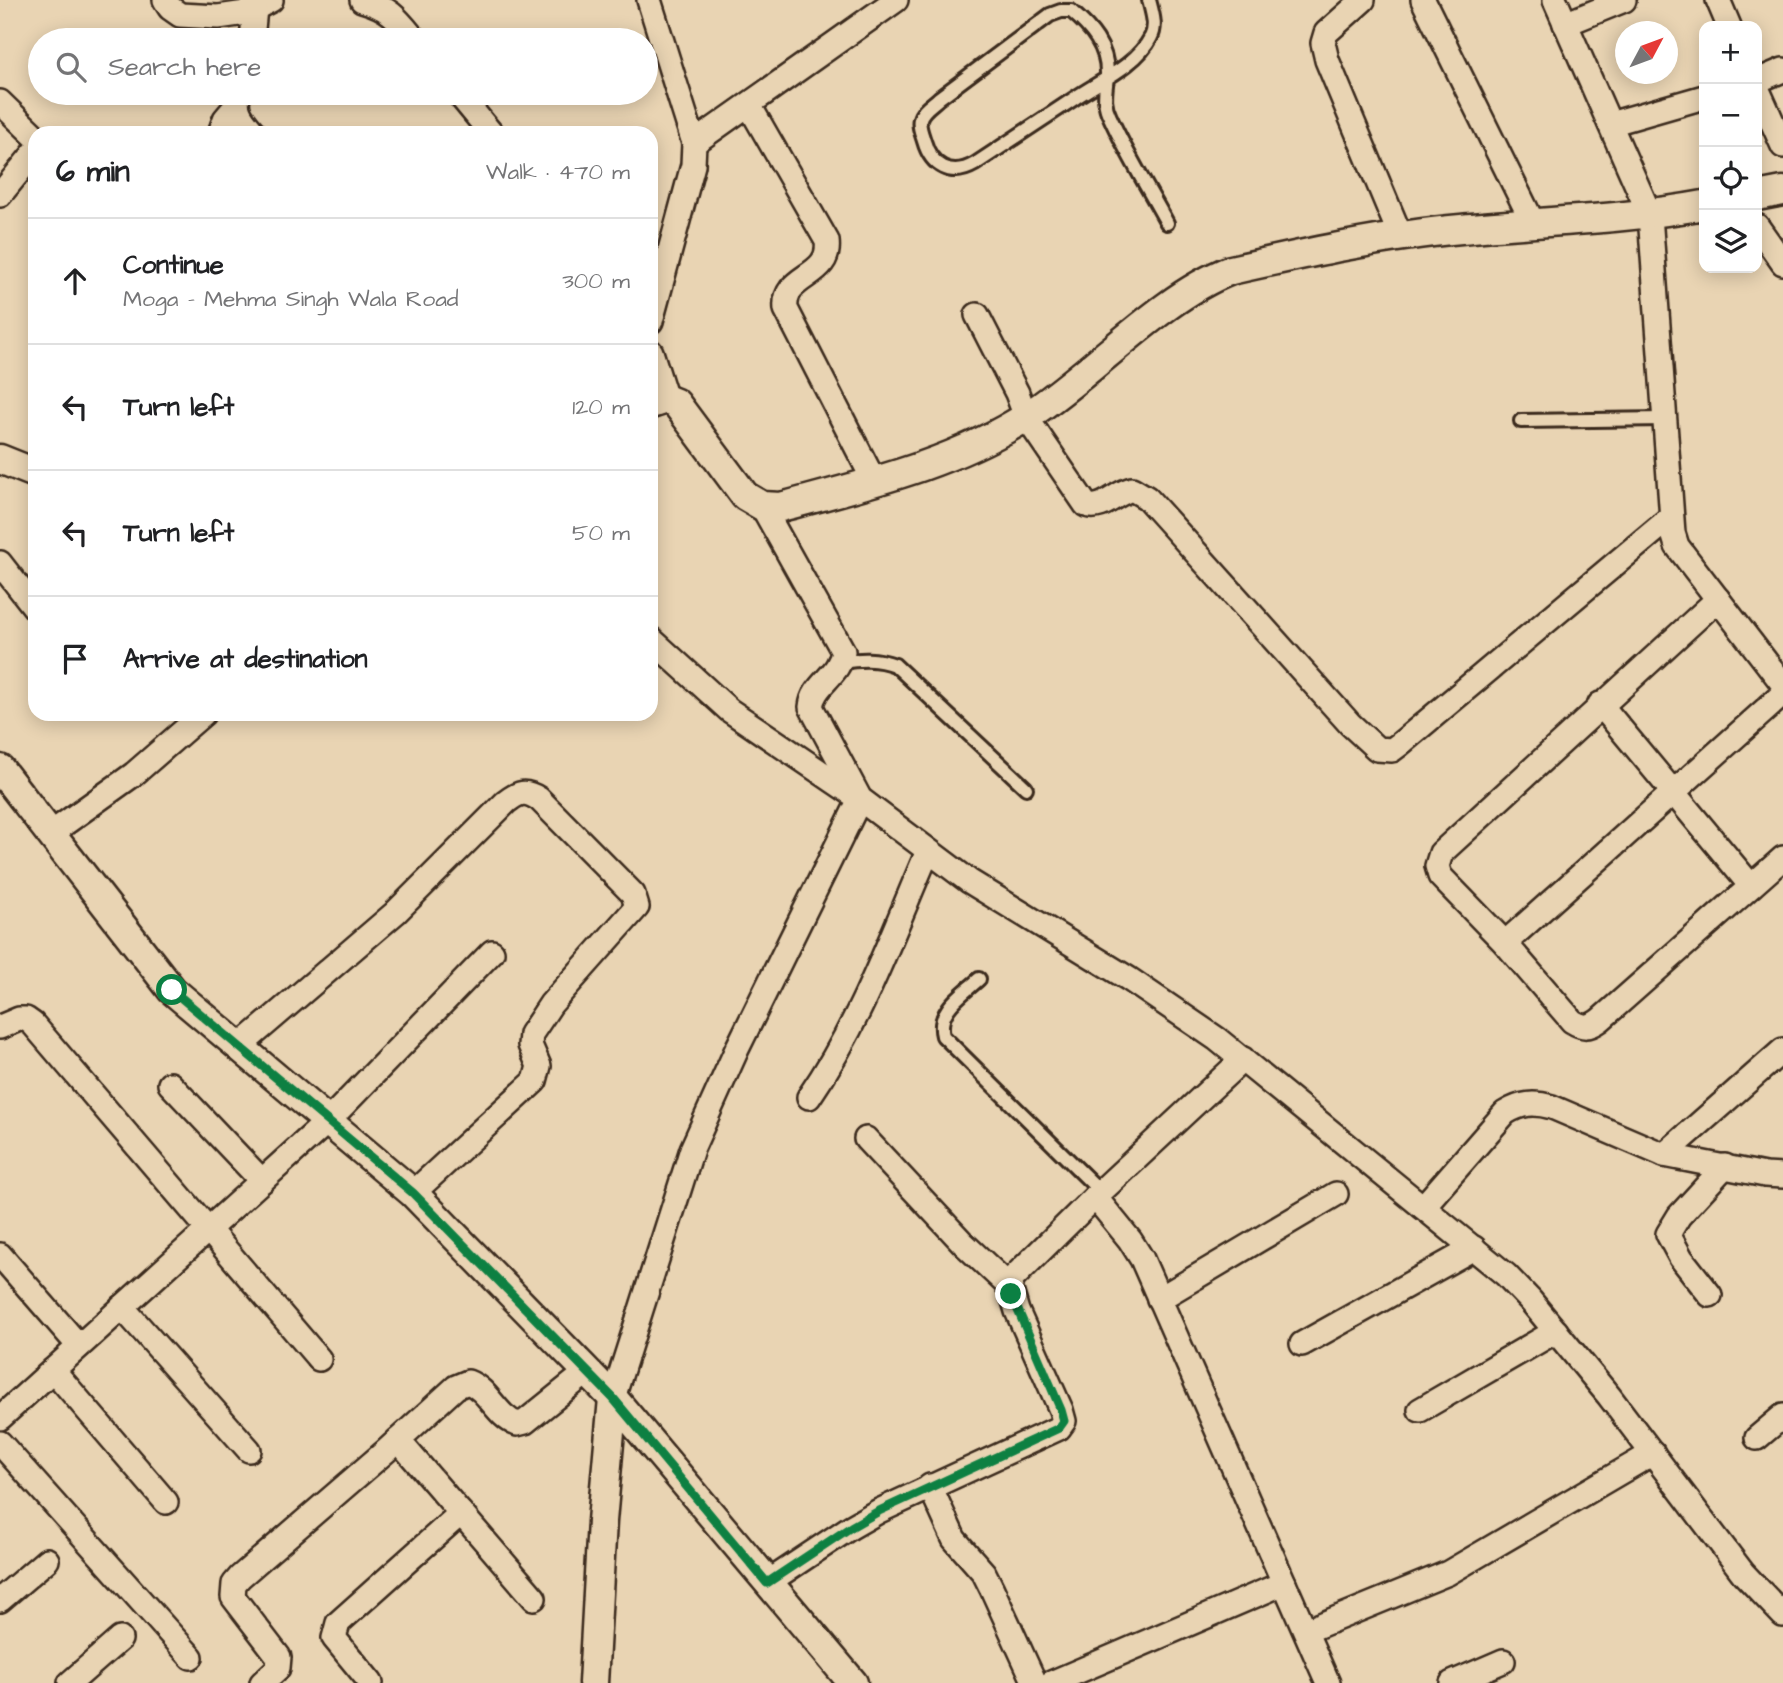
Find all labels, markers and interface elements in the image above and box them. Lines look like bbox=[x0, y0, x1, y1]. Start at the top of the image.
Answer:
north arrow bbox=[1615, 21, 1678, 84]
map controls bbox=[1699, 21, 1762, 273]
button: + bbox=[1699, 21, 1762, 84]
search box bbox=[28, 28, 658, 105]
icon: search bbox=[52, 48, 90, 86]
text: Search here bbox=[108, 49, 261, 85]
button: − bbox=[1699, 84, 1762, 147]
button: locate bbox=[1699, 147, 1762, 210]
text: 6 min bbox=[56, 151, 130, 193]
text: Walk · 470 m bbox=[486, 156, 630, 188]
button: layers bbox=[1699, 210, 1762, 273]
text: Continue bbox=[123, 247, 224, 283]
icon: ahead bbox=[56, 262, 94, 300]
text: 300 m bbox=[562, 265, 630, 297]
text: Moga - Mehma Singh Wala Road bbox=[123, 283, 459, 315]
icon: left bbox=[56, 388, 94, 426]
text: Turn left bbox=[123, 389, 234, 425]
text: 120 m bbox=[572, 391, 630, 423]
icon: left bbox=[56, 514, 94, 552]
text: Turn left bbox=[123, 515, 234, 551]
text: 50 m bbox=[572, 517, 630, 549]
icon: arrive bbox=[56, 640, 94, 678]
text: Arrive at destination bbox=[123, 641, 368, 677]
route start bbox=[156, 974, 187, 1005]
route end bbox=[995, 1278, 1026, 1309]

